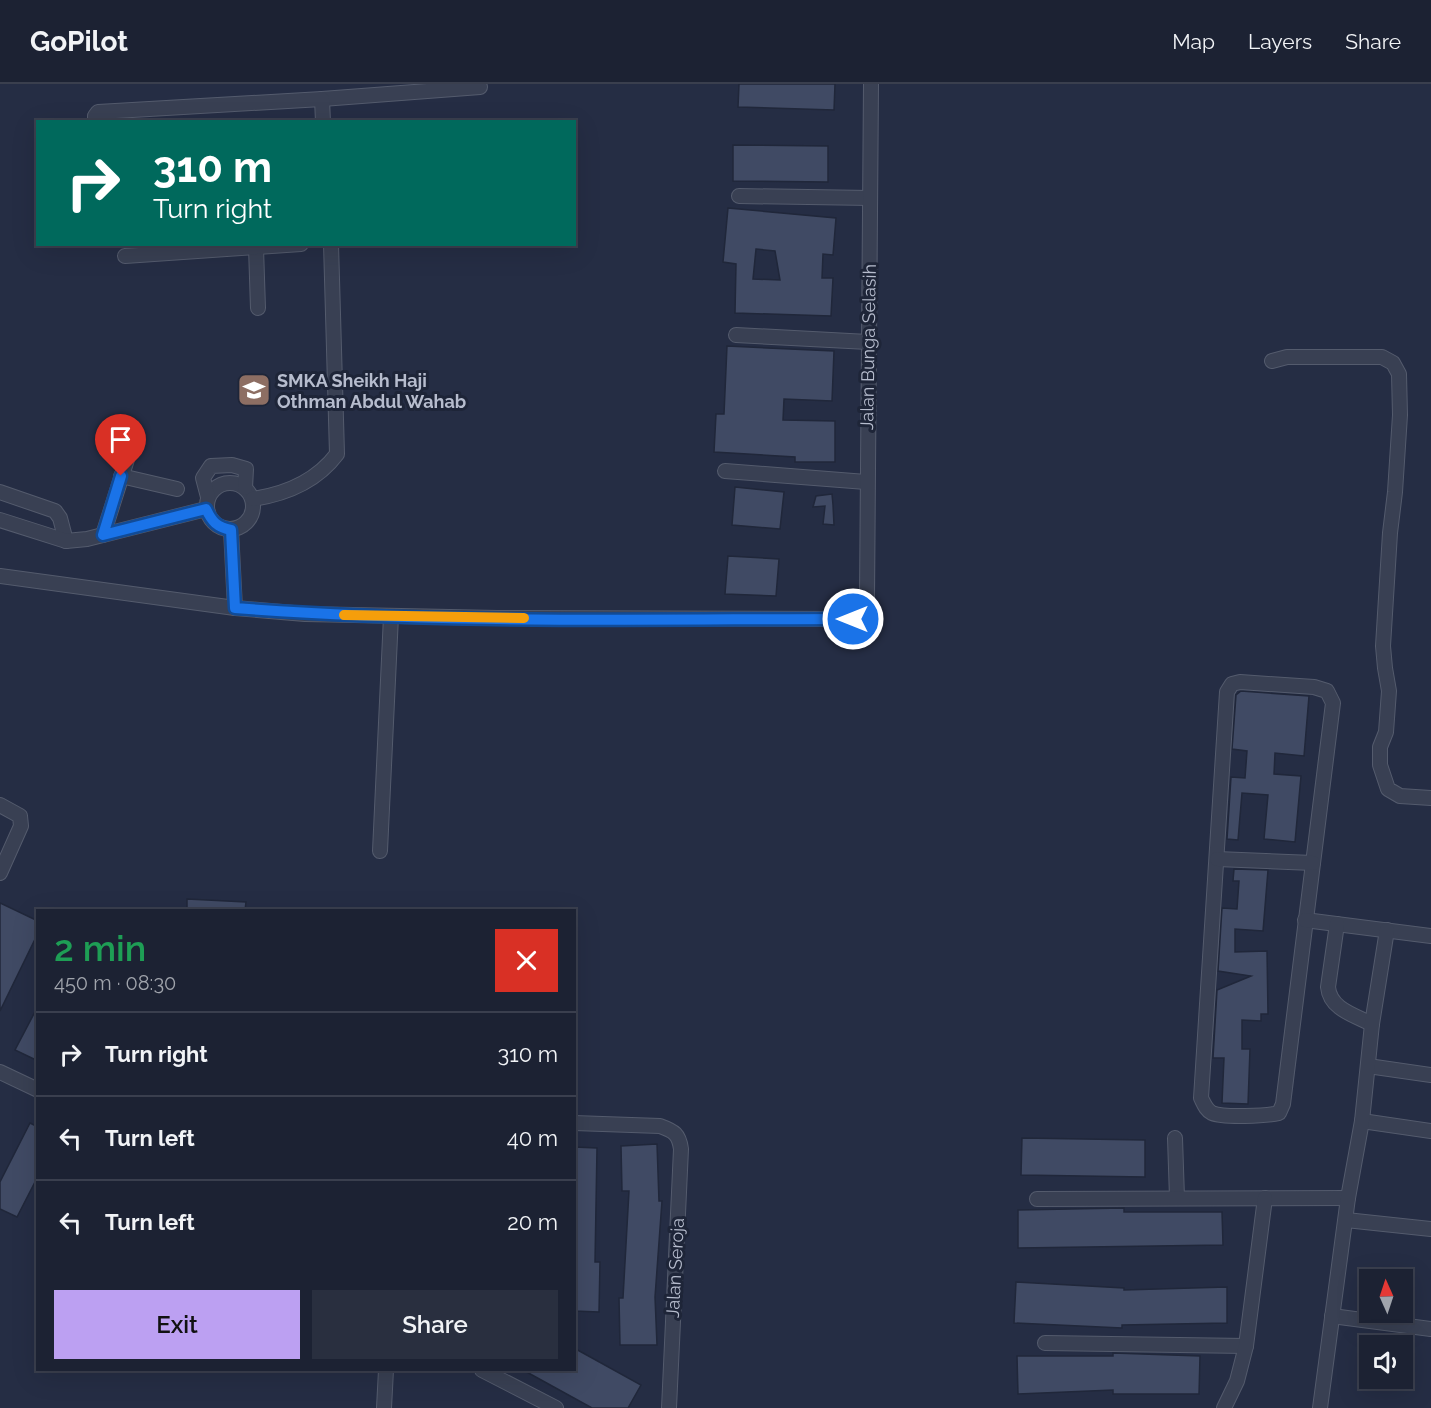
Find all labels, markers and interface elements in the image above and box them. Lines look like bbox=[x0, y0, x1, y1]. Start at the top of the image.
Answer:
text: GoPilot bbox=[30, 25, 128, 58]
text: Map bbox=[1172, 29, 1215, 54]
text: Layers bbox=[1248, 29, 1312, 54]
text: Share bbox=[1345, 29, 1401, 54]
text: 310 m bbox=[153, 143, 272, 192]
icon: right bbox=[54, 144, 132, 222]
text: Turn right bbox=[153, 193, 272, 224]
street label: Jalan Bunga Selasih bbox=[856, 264, 880, 430]
place label: SMKA Sheikh Haji Othman Abdul Wahab bbox=[277, 370, 466, 412]
school or university icon: SMKA Sheikh Haji Othman Abdul Wahab bbox=[236, 372, 272, 408]
pin bbox=[95, 414, 146, 476]
icon: arrive bbox=[104, 423, 137, 456]
position arrow bbox=[821, 587, 885, 651]
text: 2 min bbox=[54, 927, 146, 969]
button: close bbox=[495, 929, 558, 992]
text: 450 m · 08:30 bbox=[54, 971, 176, 995]
icon: right bbox=[54, 1038, 87, 1071]
text: Turn right bbox=[105, 1041, 208, 1067]
text: 310 m bbox=[498, 1041, 558, 1067]
icon: left bbox=[54, 1122, 87, 1155]
text: Turn left bbox=[105, 1125, 195, 1151]
text: 40 m bbox=[507, 1125, 558, 1151]
icon: left bbox=[54, 1206, 87, 1239]
text: Turn left bbox=[105, 1209, 195, 1235]
text: 20 m bbox=[507, 1209, 558, 1235]
street label: Jalan Seroja bbox=[662, 1217, 688, 1319]
north arrow bbox=[1359, 1269, 1413, 1323]
map controls bbox=[1359, 1269, 1413, 1389]
button: Exit bbox=[54, 1290, 300, 1359]
button: Share bbox=[312, 1290, 558, 1359]
button: sound bbox=[1359, 1335, 1413, 1389]

